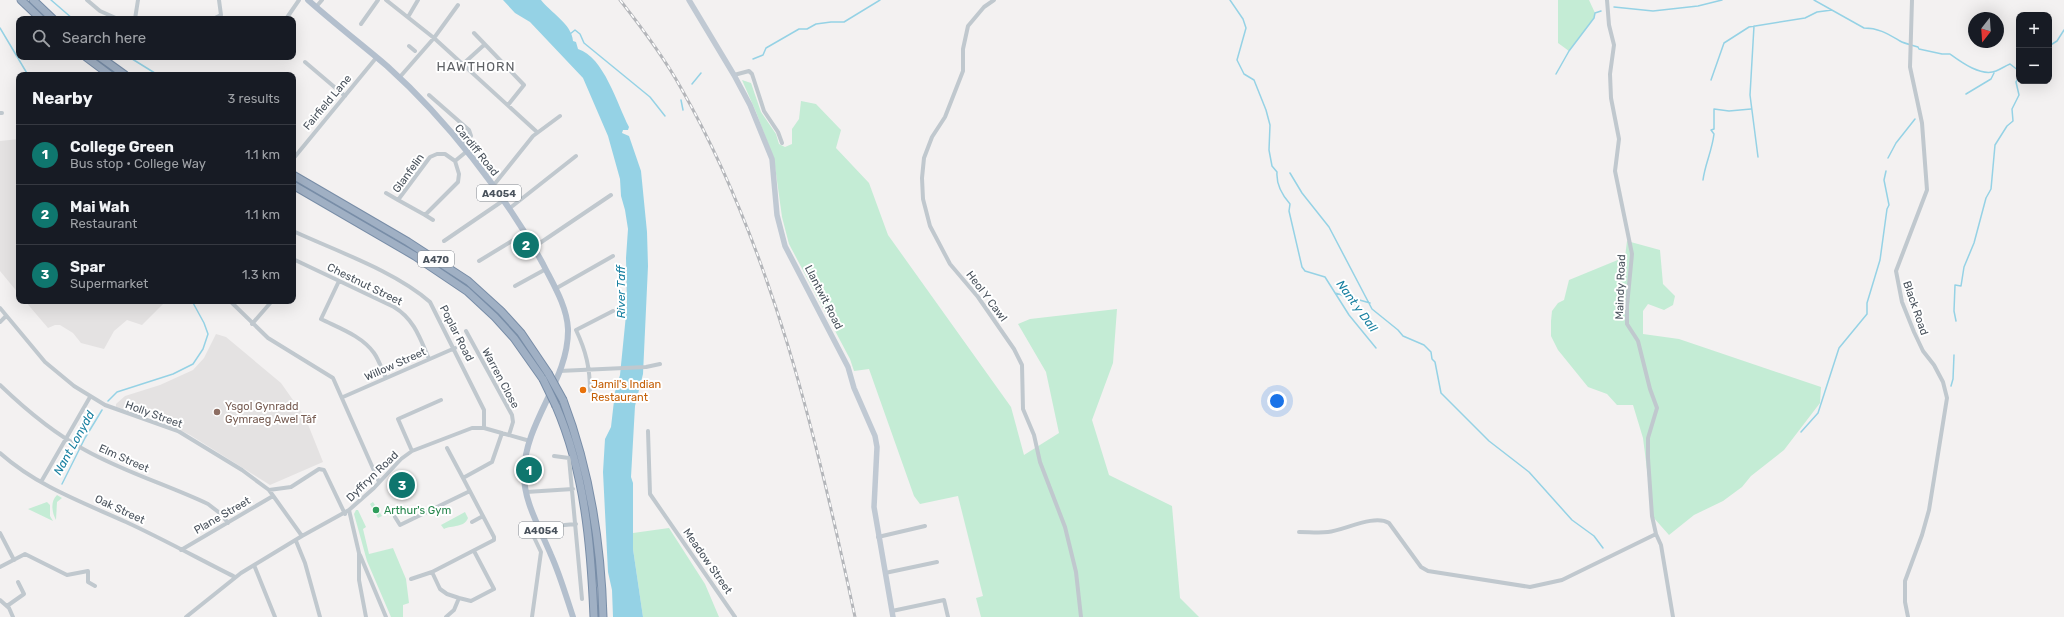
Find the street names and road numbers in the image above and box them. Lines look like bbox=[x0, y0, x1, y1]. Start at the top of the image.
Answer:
street label: Fairfield Lane bbox=[300, 72, 354, 133]
street label: Cardiff Road bbox=[452, 122, 501, 179]
street label: Glanfelin bbox=[390, 151, 427, 195]
road number: A4054 bbox=[477, 185, 521, 201]
road number: A470 bbox=[418, 251, 454, 267]
street label: Maindy Road bbox=[1613, 254, 1628, 320]
street label: Chestnut Street bbox=[325, 261, 405, 309]
street label: Llantwit Road bbox=[802, 263, 845, 332]
street label: Heol Y Cawl bbox=[963, 269, 1010, 324]
street label: Black Road bbox=[1900, 279, 1931, 337]
street label: Poplar Road bbox=[437, 303, 476, 363]
street label: Willow Street bbox=[362, 345, 429, 384]
street label: Warren Close bbox=[479, 346, 522, 411]
street label: Holly Street bbox=[124, 398, 185, 431]
street label: Elm Street bbox=[97, 442, 152, 476]
street label: Dyffryn Road bbox=[344, 448, 401, 504]
street label: Oak Street bbox=[93, 492, 147, 527]
street label: Plane Street bbox=[192, 494, 253, 537]
road number: A4054 bbox=[519, 522, 563, 538]
street label: Meadow Street bbox=[680, 526, 735, 597]

